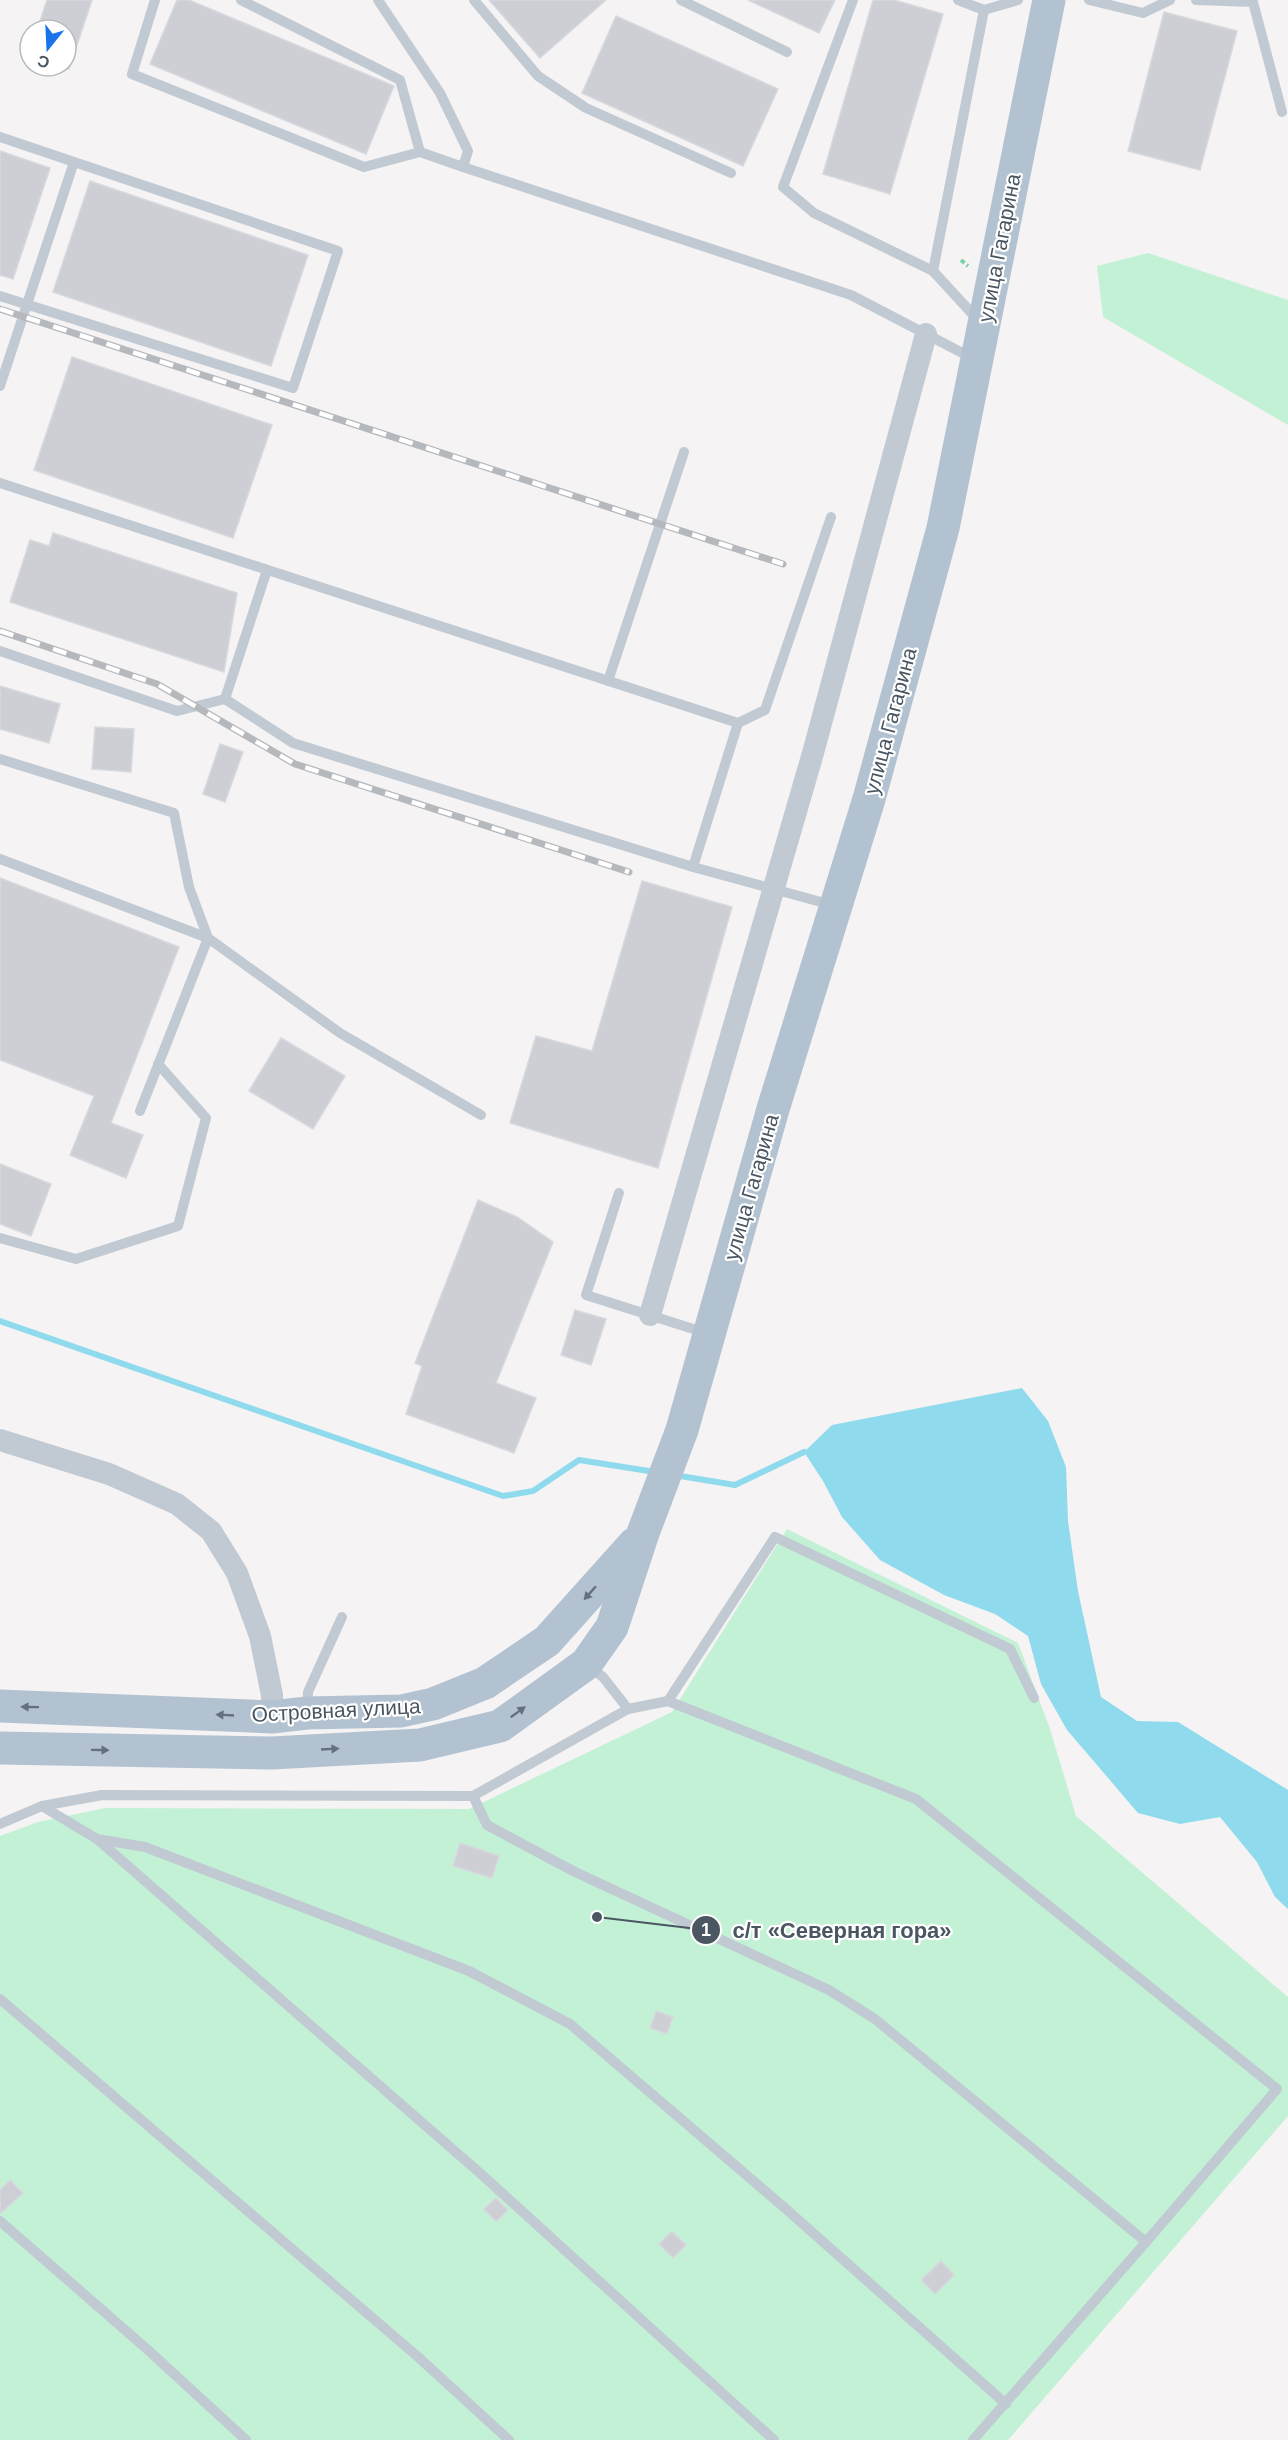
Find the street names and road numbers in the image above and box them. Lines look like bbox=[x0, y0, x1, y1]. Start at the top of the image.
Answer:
street label: улица Гагарина bbox=[973, 171, 1025, 324]
street label: улица Гагарина bbox=[859, 645, 921, 797]
street label: улица Гагарина bbox=[719, 1111, 783, 1263]
street label: Островная улица bbox=[251, 1694, 421, 1726]

